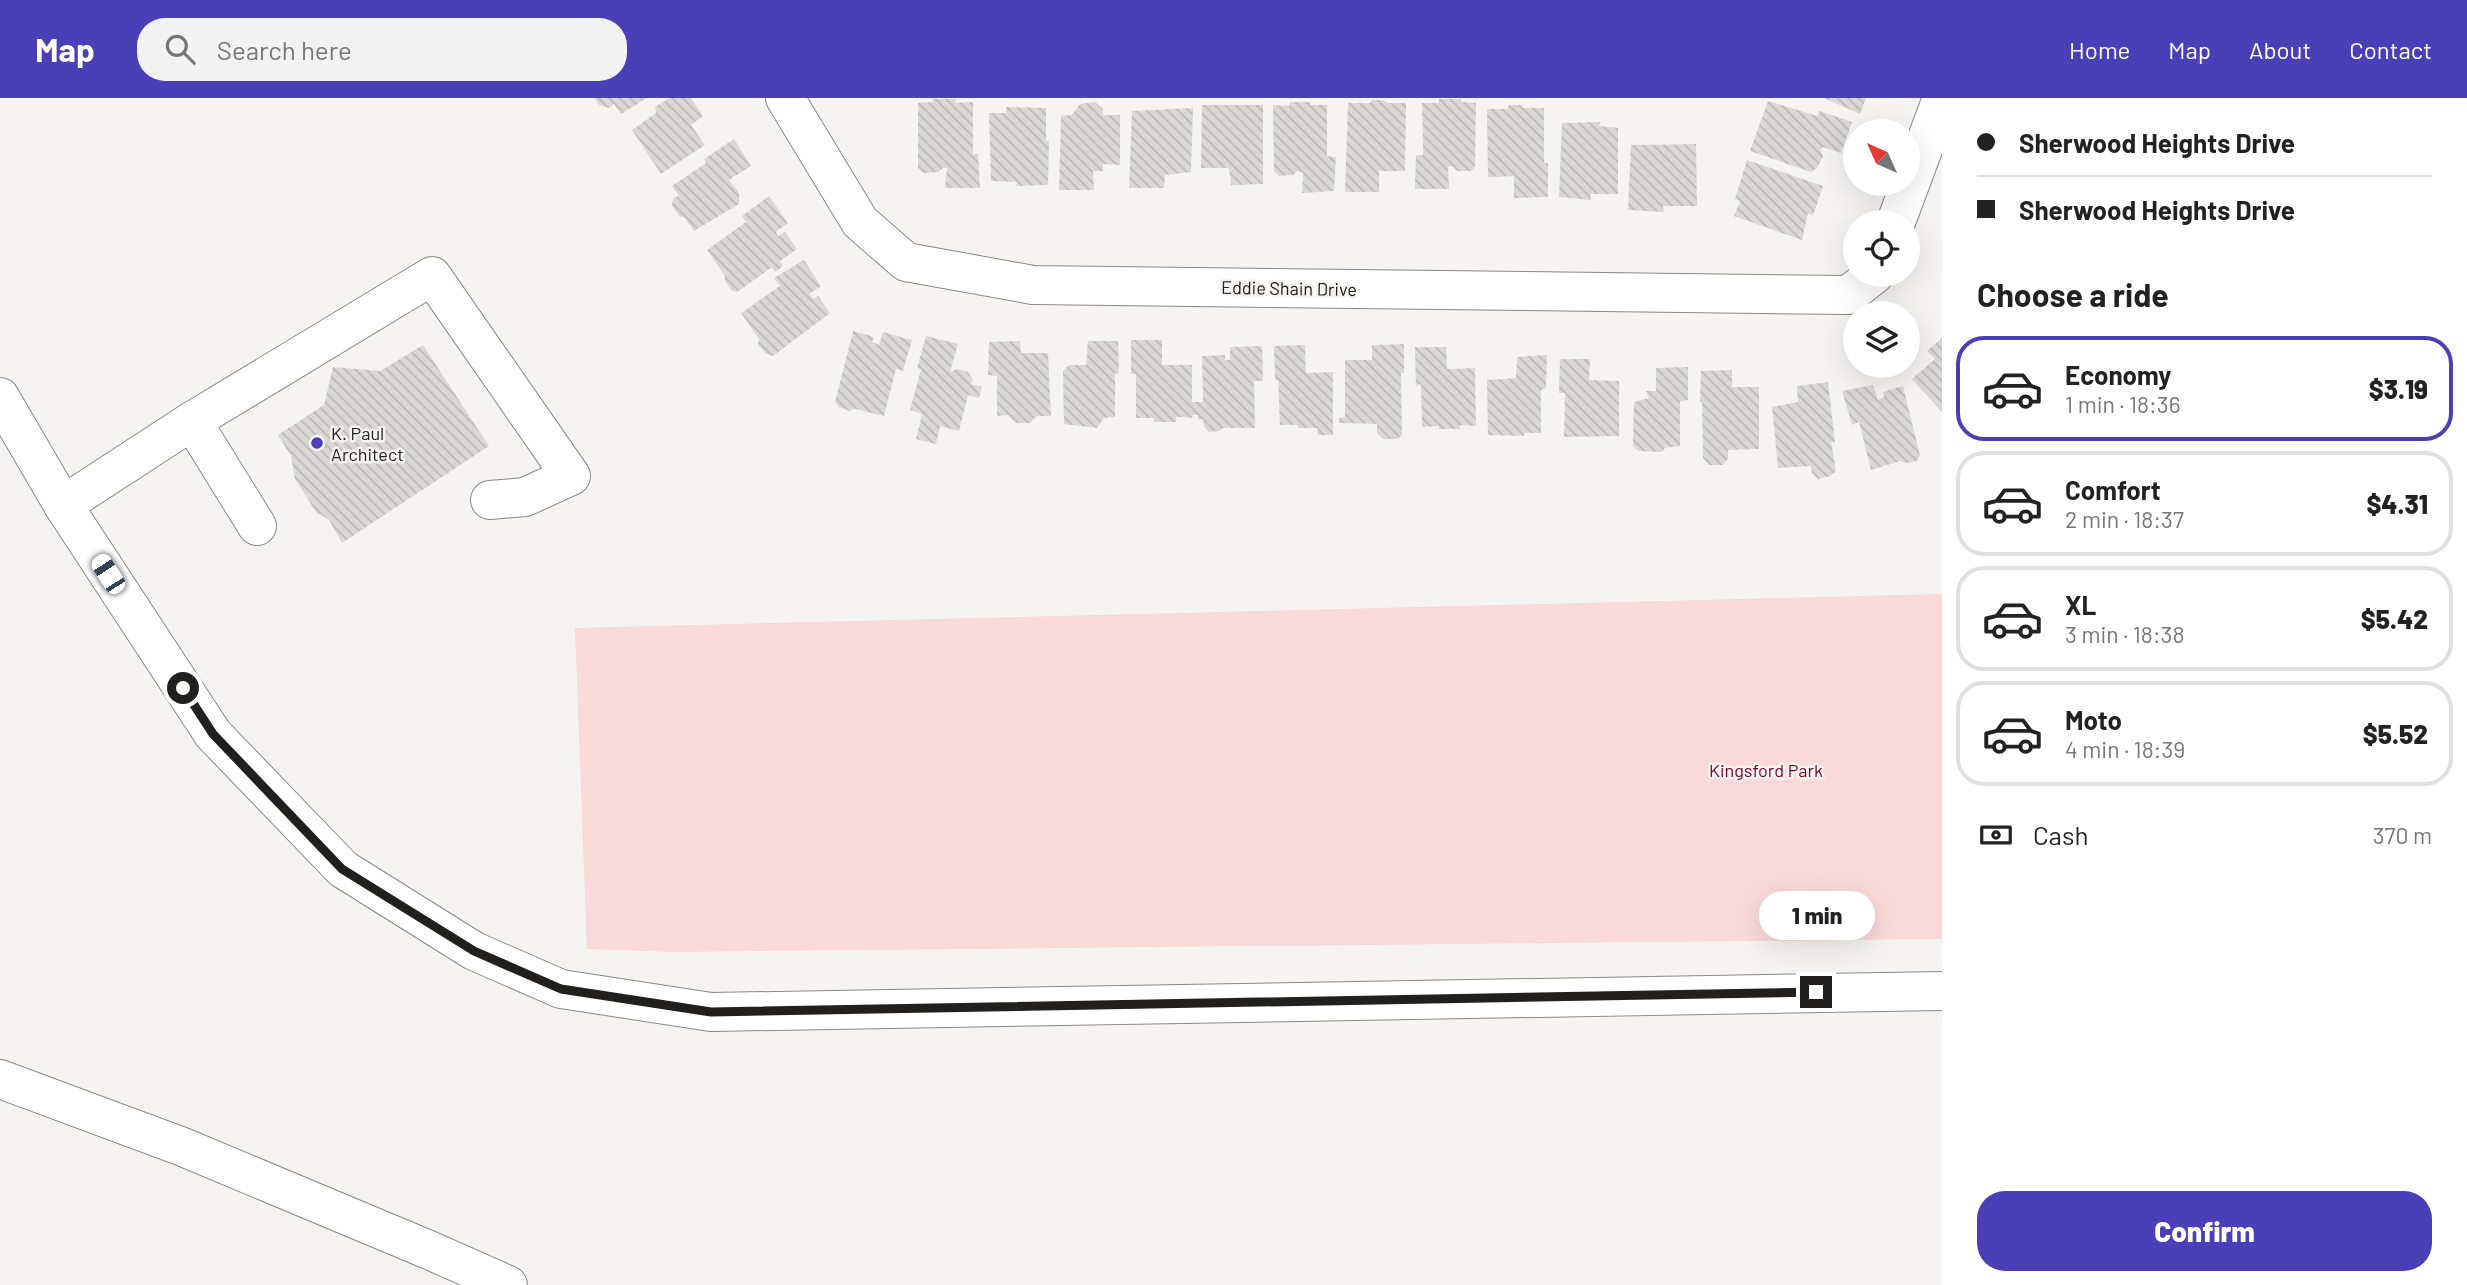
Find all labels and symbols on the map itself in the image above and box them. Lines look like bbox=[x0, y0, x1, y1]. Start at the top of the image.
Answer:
north arrow bbox=[1843, 119, 1920, 196]
street label: Eddie Shain Drive bbox=[1221, 276, 1357, 300]
place label: K. Paul Architect bbox=[331, 422, 404, 465]
marker: K. Paul Architect bbox=[309, 435, 325, 451]
car bbox=[88, 551, 129, 597]
route start bbox=[167, 672, 199, 704]
park label: Kingsford Park bbox=[1709, 759, 1823, 781]
callout: 1 min bbox=[1758, 890, 1874, 940]
route end bbox=[1800, 976, 1832, 1008]

